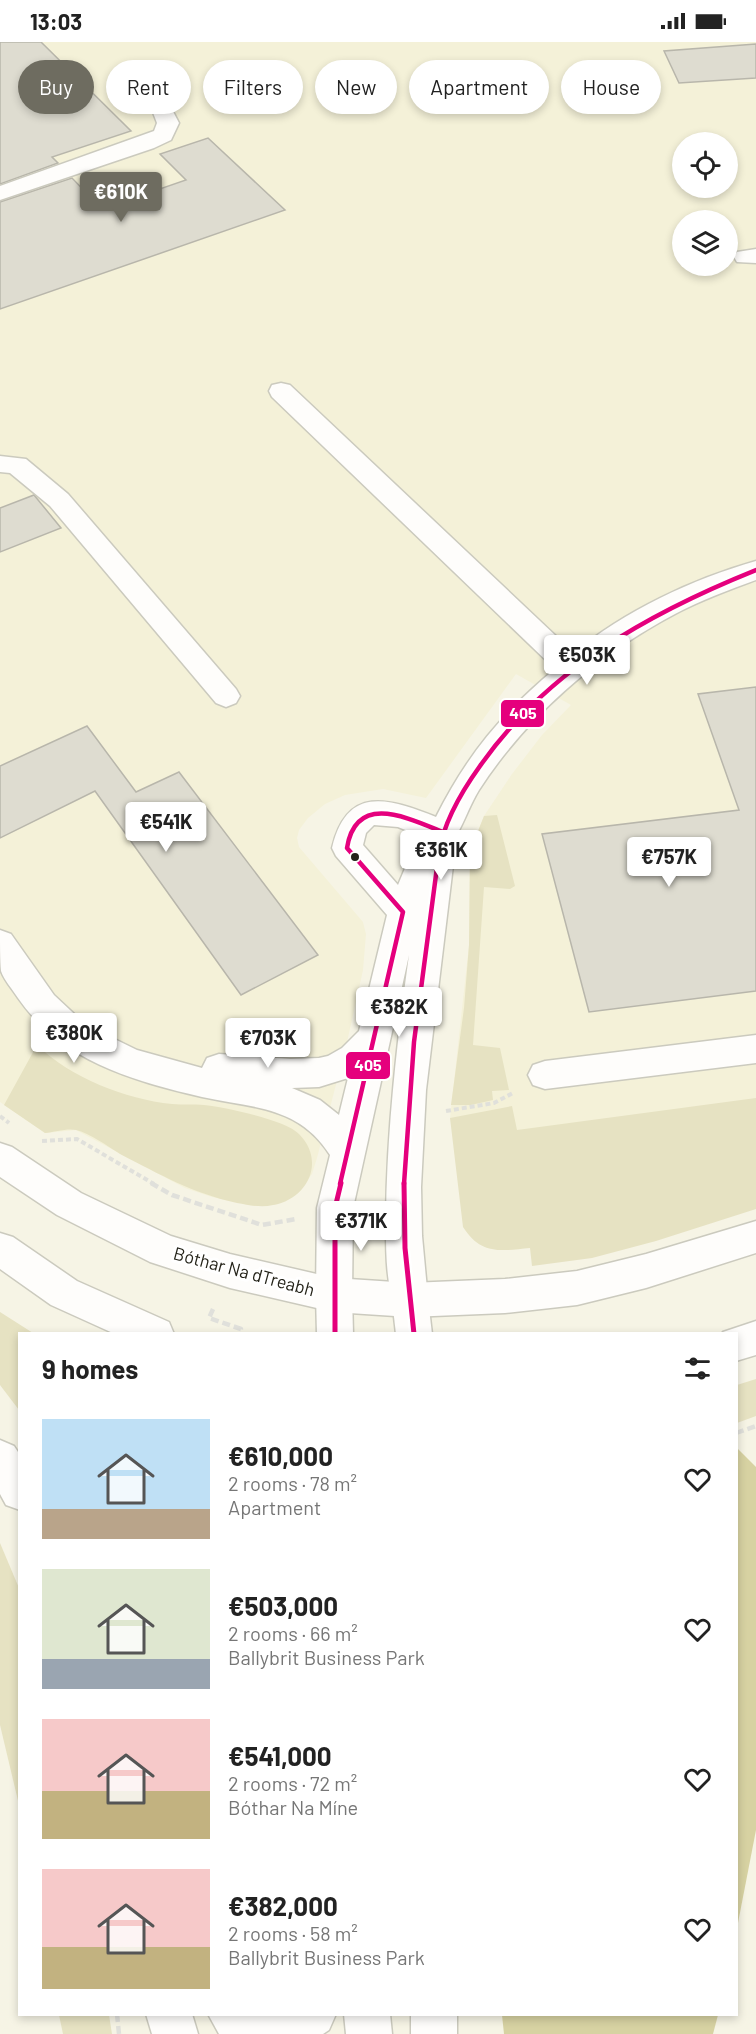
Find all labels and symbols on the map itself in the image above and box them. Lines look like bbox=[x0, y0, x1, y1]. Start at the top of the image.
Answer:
pin: €610K bbox=[79, 172, 163, 223]
pin: €503K bbox=[545, 635, 629, 686]
line badge: 405 bbox=[500, 699, 545, 728]
text: 405 bbox=[509, 703, 537, 722]
pin: €541K bbox=[124, 802, 208, 853]
pin: €361K bbox=[399, 830, 483, 881]
pin: €757K bbox=[627, 837, 711, 888]
unlabelled marker bbox=[349, 851, 361, 863]
pin: €382K bbox=[357, 987, 441, 1038]
pin: €380K bbox=[32, 1013, 116, 1064]
pin: €703K bbox=[226, 1018, 310, 1069]
line badge: 405 bbox=[345, 1051, 391, 1080]
text: 405 bbox=[354, 1055, 382, 1074]
pin: €371K bbox=[319, 1201, 403, 1252]
street label: Bóthar Na dTreabh bbox=[171, 1242, 317, 1300]

